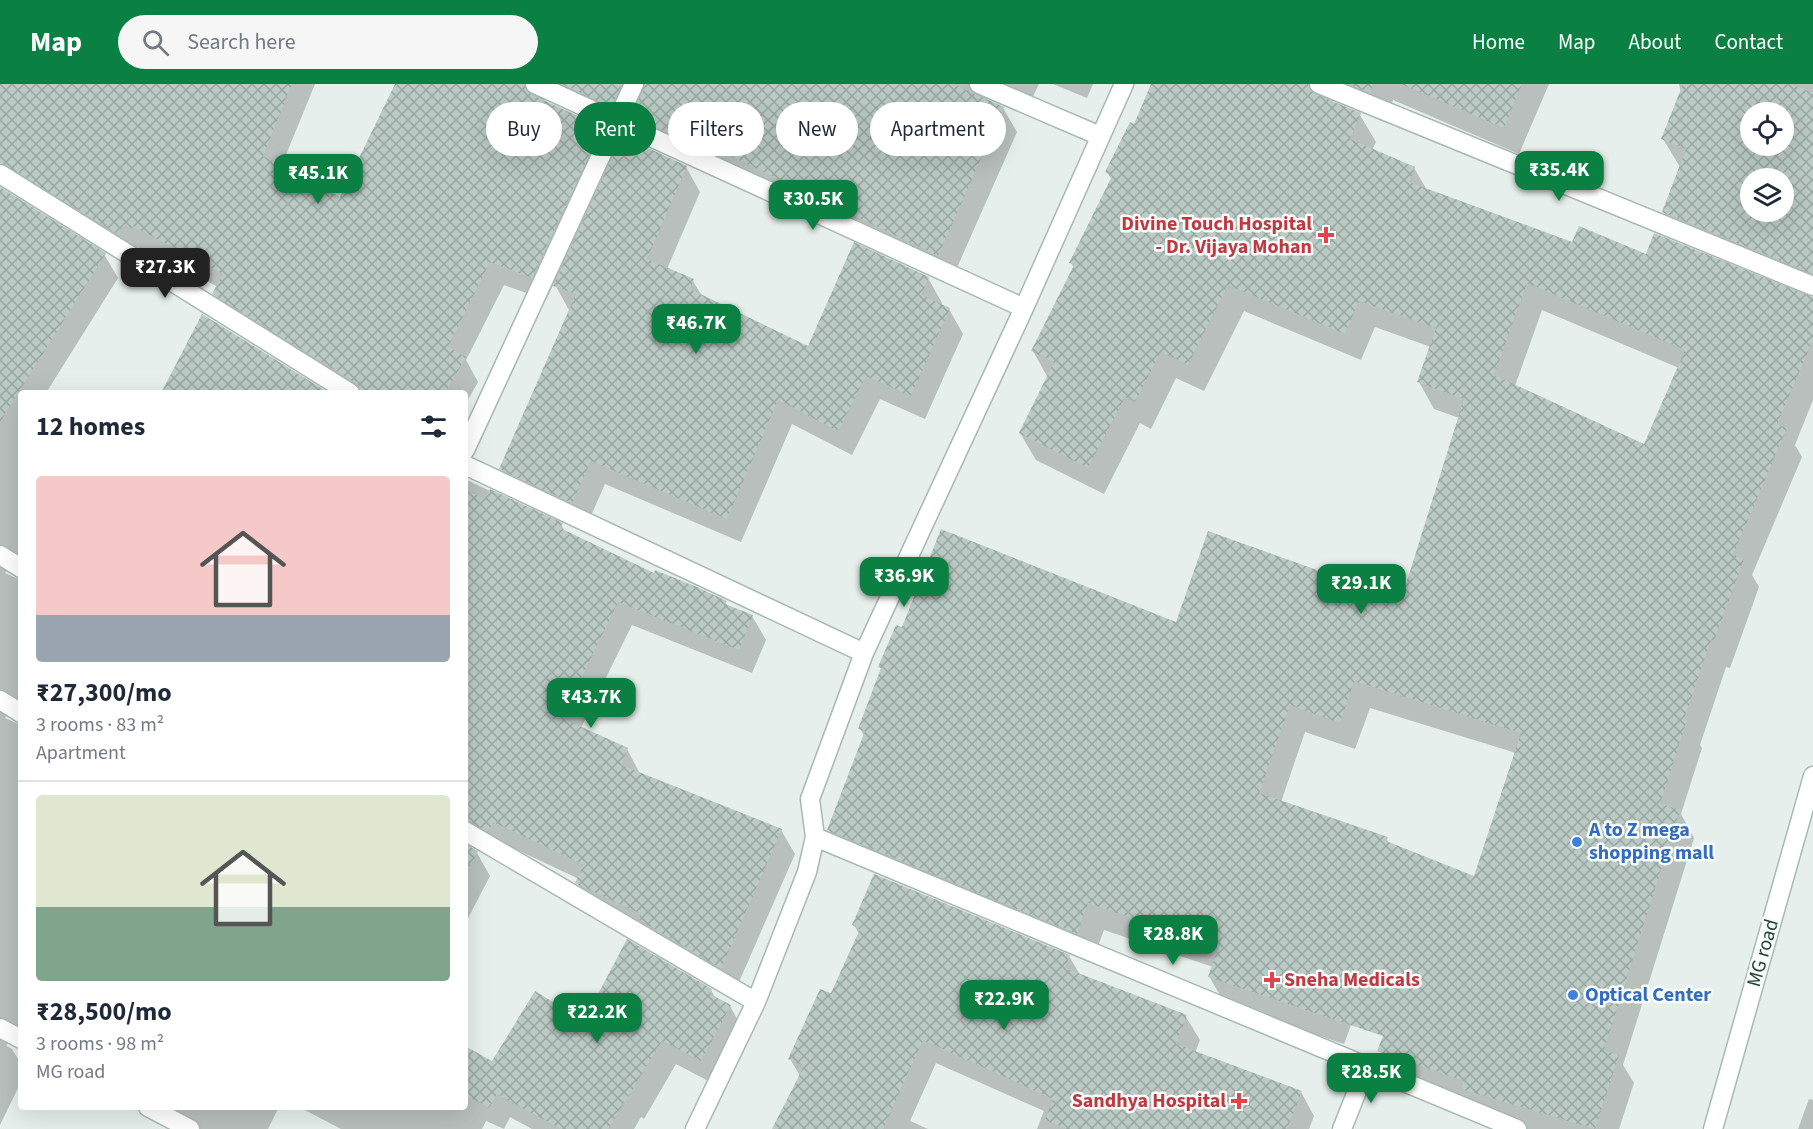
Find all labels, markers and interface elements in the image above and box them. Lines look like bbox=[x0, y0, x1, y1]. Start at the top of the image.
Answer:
search box bbox=[118, 15, 538, 69]
text: Map bbox=[30, 22, 82, 62]
icon: search bbox=[139, 26, 172, 59]
text: Search here bbox=[187, 26, 296, 58]
text: Home bbox=[1472, 27, 1525, 57]
text: Map bbox=[1558, 27, 1596, 57]
text: About bbox=[1629, 27, 1681, 57]
text: Contact bbox=[1714, 27, 1783, 57]
chip: Buy bbox=[486, 102, 562, 156]
chip: Rent bbox=[574, 102, 656, 156]
chip: Filters bbox=[668, 102, 764, 156]
chip: New bbox=[776, 102, 858, 156]
chip: Apartment bbox=[870, 102, 1006, 156]
map controls bbox=[1740, 102, 1794, 222]
button: locate bbox=[1740, 102, 1794, 156]
pin: ₹35.4K bbox=[1510, 151, 1608, 202]
pin: ₹45.1K bbox=[269, 154, 367, 205]
text: ₹35.4K bbox=[1529, 156, 1589, 184]
text: ₹45.1K bbox=[288, 159, 348, 187]
button: layers bbox=[1740, 168, 1794, 222]
pin: ₹30.5K bbox=[764, 180, 862, 231]
text: ₹30.5K bbox=[783, 185, 843, 213]
place label: Divine Touch Hospital - Dr. Vijaya Mohan bbox=[1121, 210, 1312, 261]
marker: Divine Touch Hospital - Dr. Vijaya Mohan bbox=[1317, 226, 1335, 244]
pin: ₹27.3K bbox=[116, 248, 214, 299]
text: ₹27.3K bbox=[135, 253, 195, 281]
pin: ₹46.7K bbox=[647, 304, 745, 355]
text: ₹46.7K bbox=[666, 309, 726, 337]
text: 12 homes bbox=[36, 408, 145, 445]
icon: filters bbox=[417, 410, 450, 443]
icon: home bbox=[189, 515, 297, 623]
pin: ₹36.9K bbox=[855, 557, 953, 608]
text: ₹36.9K bbox=[874, 562, 934, 590]
pin: ₹29.1K bbox=[1312, 564, 1410, 615]
text: ₹29.1K bbox=[1331, 569, 1391, 597]
text: ₹27,300/mo bbox=[36, 674, 172, 711]
pin: ₹43.7K bbox=[542, 678, 640, 729]
text: ₹43.7K bbox=[561, 683, 621, 711]
text: 3 rooms · 83 m² bbox=[36, 711, 164, 739]
text: Apartment bbox=[36, 739, 126, 767]
place label: A to Z mega shopping mall bbox=[1588, 816, 1714, 867]
icon: home bbox=[189, 834, 297, 942]
marker: A to Z mega shopping mall bbox=[1570, 835, 1584, 849]
pin: ₹28.8K bbox=[1124, 915, 1222, 966]
street label: MG road bbox=[1740, 916, 1786, 990]
text: ₹28.8K bbox=[1143, 920, 1203, 948]
place label: Sneha Medicals bbox=[1284, 966, 1420, 994]
marker: Sneha Medicals bbox=[1265, 973, 1279, 987]
pin: ₹22.9K bbox=[955, 980, 1053, 1031]
place label: Optical Center bbox=[1585, 981, 1711, 1009]
text: ₹22.9K bbox=[974, 985, 1034, 1013]
marker: Optical Center bbox=[1566, 988, 1580, 1002]
text: ₹28,500/mo bbox=[36, 993, 172, 1030]
pin: ₹22.2K bbox=[548, 993, 646, 1044]
text: ₹22.2K bbox=[567, 998, 627, 1026]
text: 3 rooms · 98 m² bbox=[36, 1030, 164, 1058]
pin: ₹28.5K bbox=[1322, 1053, 1420, 1104]
text: MG road bbox=[36, 1058, 105, 1086]
text: ₹28.5K bbox=[1341, 1058, 1401, 1086]
place label: Sandhya Hospital bbox=[1072, 1087, 1226, 1115]
marker: Sandhya Hospital bbox=[1230, 1092, 1248, 1110]

